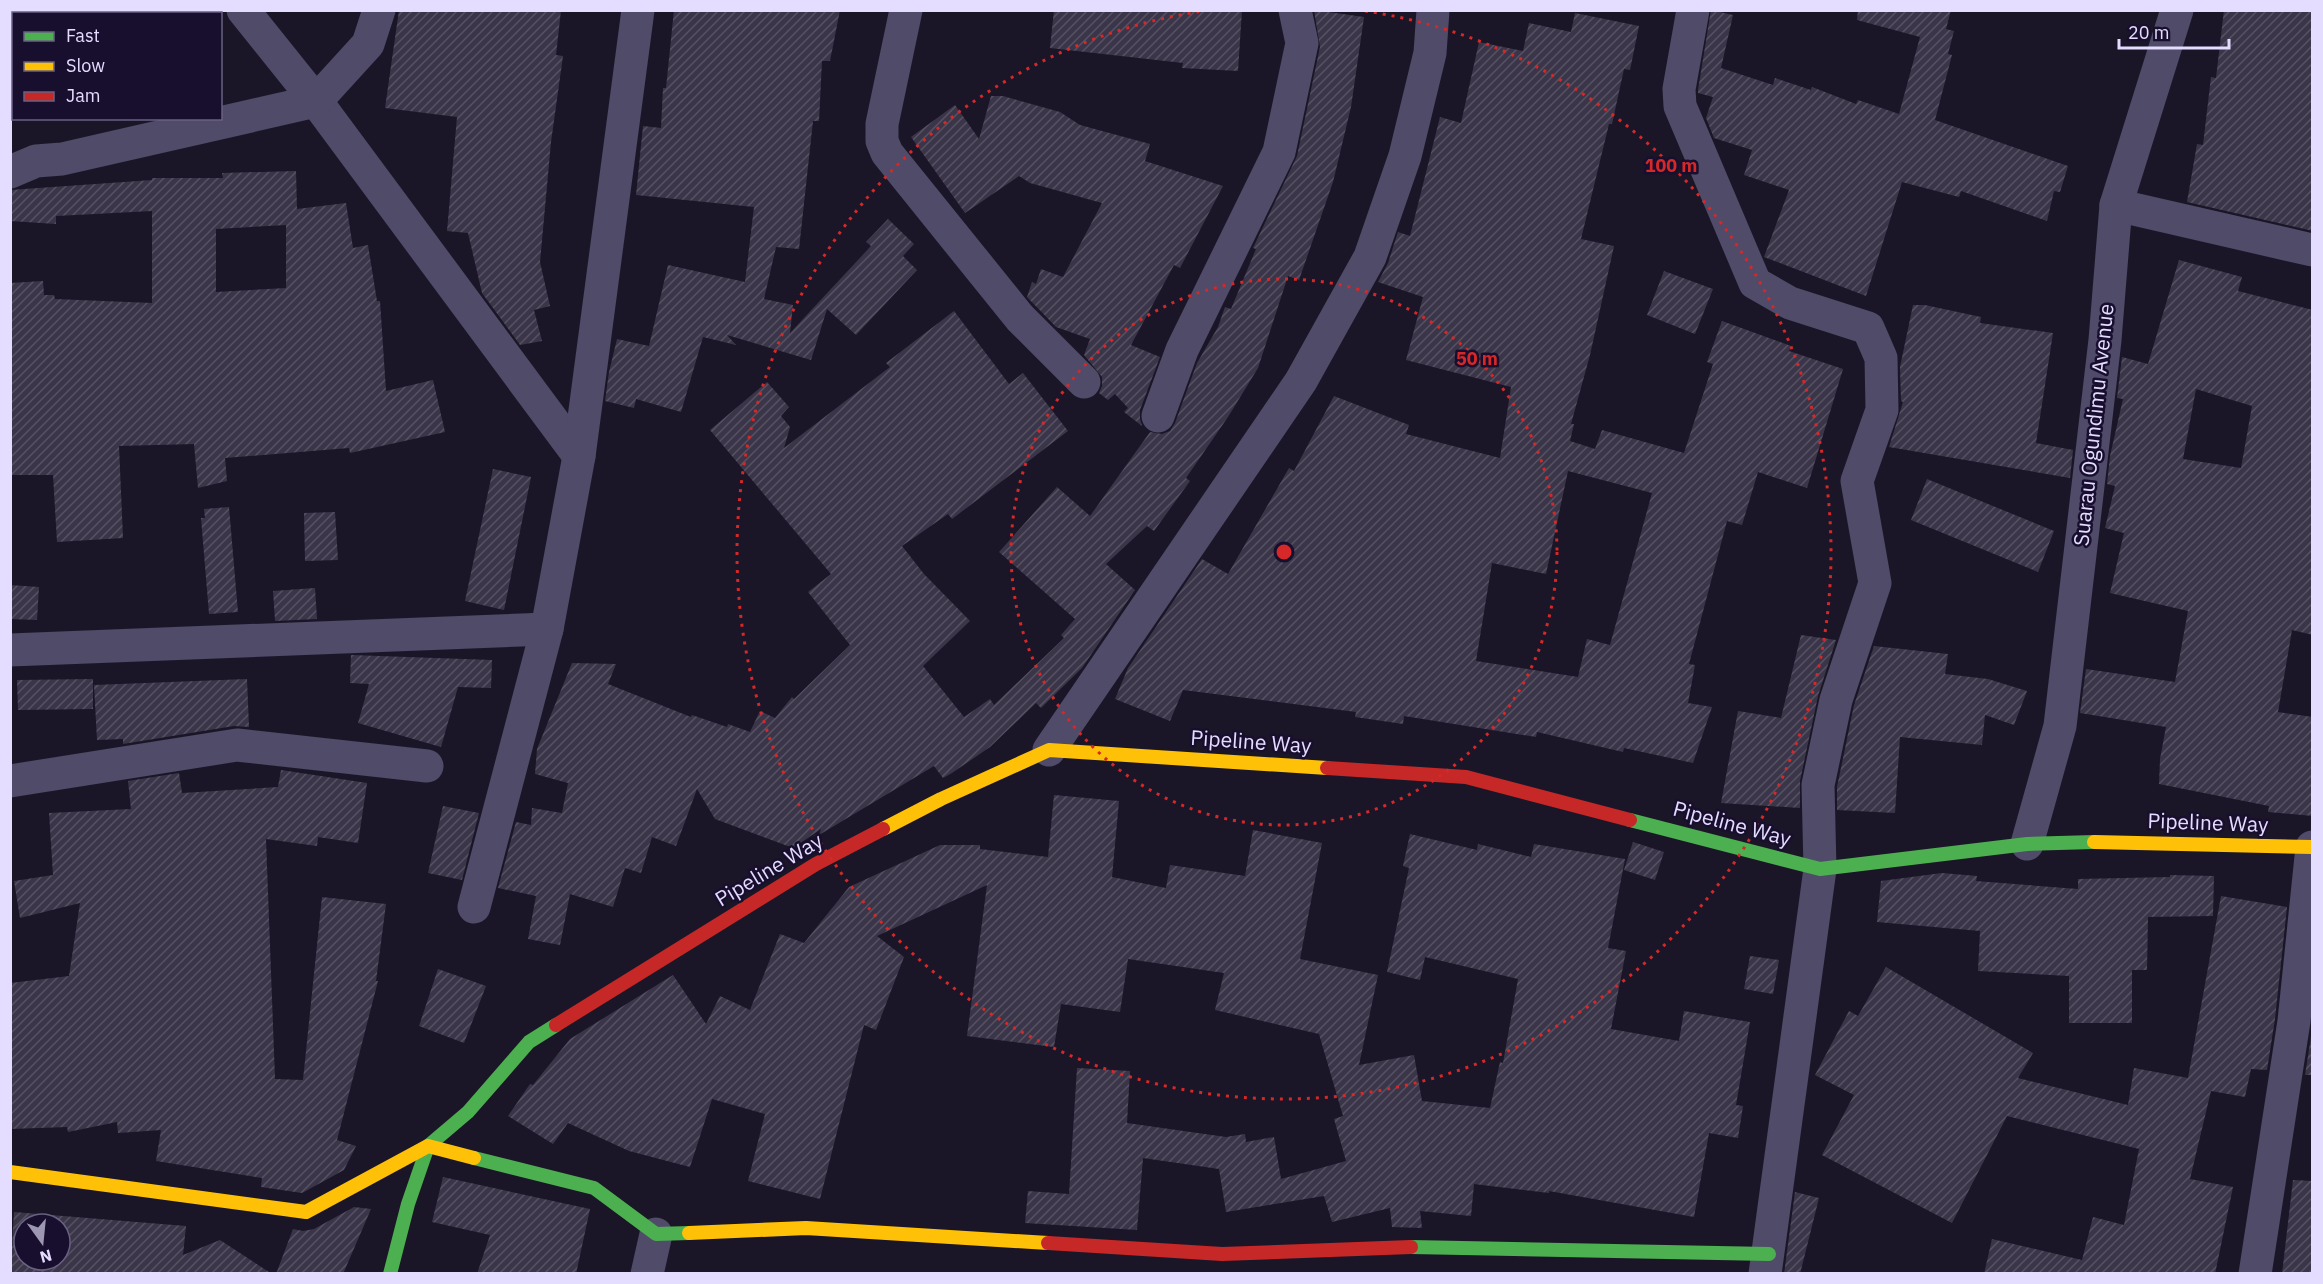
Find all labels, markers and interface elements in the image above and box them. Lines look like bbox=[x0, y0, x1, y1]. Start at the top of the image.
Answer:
legend bbox=[12, 12, 222, 120]
scale bar bbox=[2119, 12, 2228, 50]
text: 20 m bbox=[2128, 21, 2170, 44]
text: Fast bbox=[66, 24, 100, 47]
text: Slow bbox=[66, 54, 105, 77]
text: Jam bbox=[66, 84, 101, 107]
text: 100 m bbox=[1645, 154, 1697, 177]
street label: Suarau Ogundimu Avenue bbox=[2066, 302, 2120, 547]
text: 50 m bbox=[1456, 347, 1498, 370]
centre of rings bbox=[1274, 542, 1294, 562]
street label: Pipeline Way bbox=[1190, 723, 1313, 759]
street label: Pipeline Way bbox=[1670, 794, 1795, 852]
street label: Pipeline Way bbox=[2147, 806, 2270, 838]
street label: Pipeline Way bbox=[709, 826, 828, 912]
north arrow bbox=[12, 1212, 72, 1272]
text: N bbox=[38, 1245, 54, 1268]

